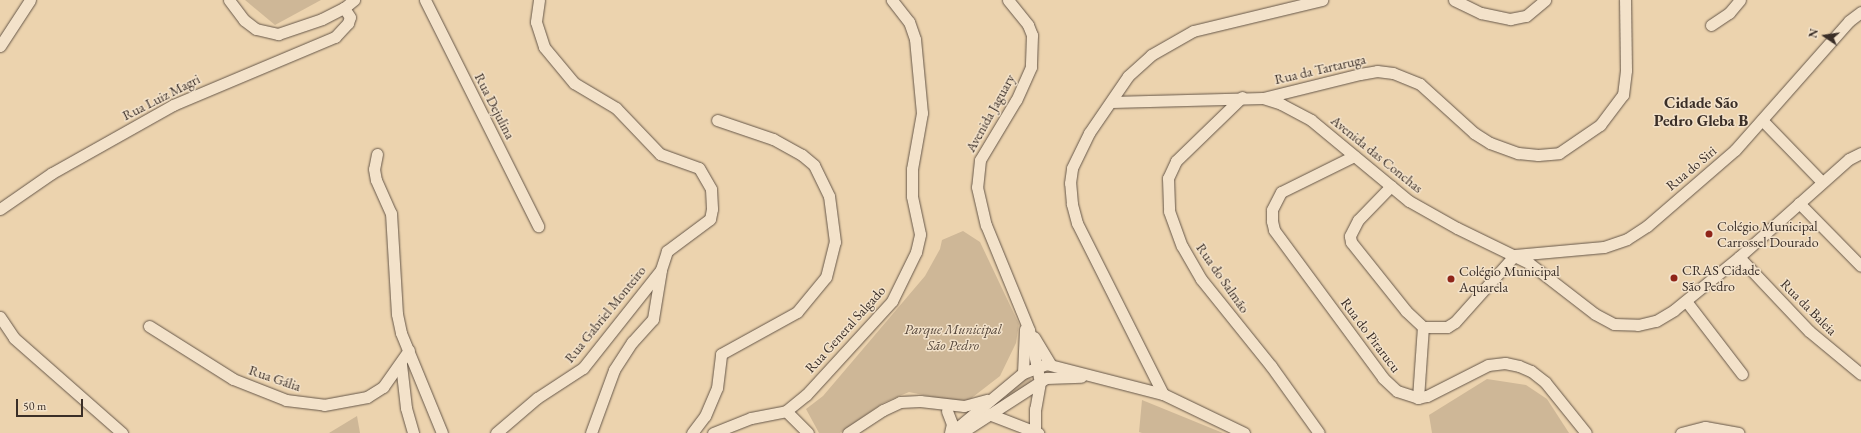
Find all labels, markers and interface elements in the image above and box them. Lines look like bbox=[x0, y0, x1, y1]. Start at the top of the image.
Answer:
north arrow bbox=[1805, 16, 1845, 56]
text: N bbox=[1805, 27, 1821, 39]
street label: Rua da Tartaruga bbox=[1273, 50, 1367, 88]
street label: Rua Luiz Magri bbox=[119, 70, 203, 124]
street label: Rua Dejulina bbox=[471, 70, 519, 142]
street label: Avenida Jaguary bbox=[962, 71, 1018, 155]
district label: Cidade São Pedro Gleba B bbox=[1654, 93, 1748, 131]
street label: Avenida das Conchas bbox=[1328, 112, 1426, 196]
street label: Rua do Siri bbox=[1662, 142, 1720, 194]
place label: Colégio Municipal Carrossel Dourado bbox=[1717, 218, 1819, 250]
marker: Colégio Municipal Carrossel Dourado bbox=[1704, 229, 1714, 239]
street label: Rua do Salmão bbox=[1193, 240, 1253, 316]
street label: Rua Gabriel Monteiro bbox=[561, 262, 649, 366]
place label: CRAS Cidade São Pedro bbox=[1682, 262, 1760, 294]
place label: Colégio Municipal Aquarela bbox=[1459, 263, 1560, 296]
marker: CRAS Cidade São Pedro bbox=[1669, 273, 1679, 283]
marker: Colégio Municipal Aquarela bbox=[1446, 274, 1456, 284]
street label: Rua da Baleia bbox=[1777, 275, 1841, 339]
street label: Rua General Salgado bbox=[801, 282, 889, 376]
street label: Rua do Pirarucu bbox=[1337, 294, 1405, 376]
park label: Parque Municipal São Pedro bbox=[904, 321, 1002, 354]
street label: Rua Gália bbox=[247, 361, 303, 395]
scale bar bbox=[18, 391, 85, 417]
text: 50 m bbox=[23, 398, 46, 414]

